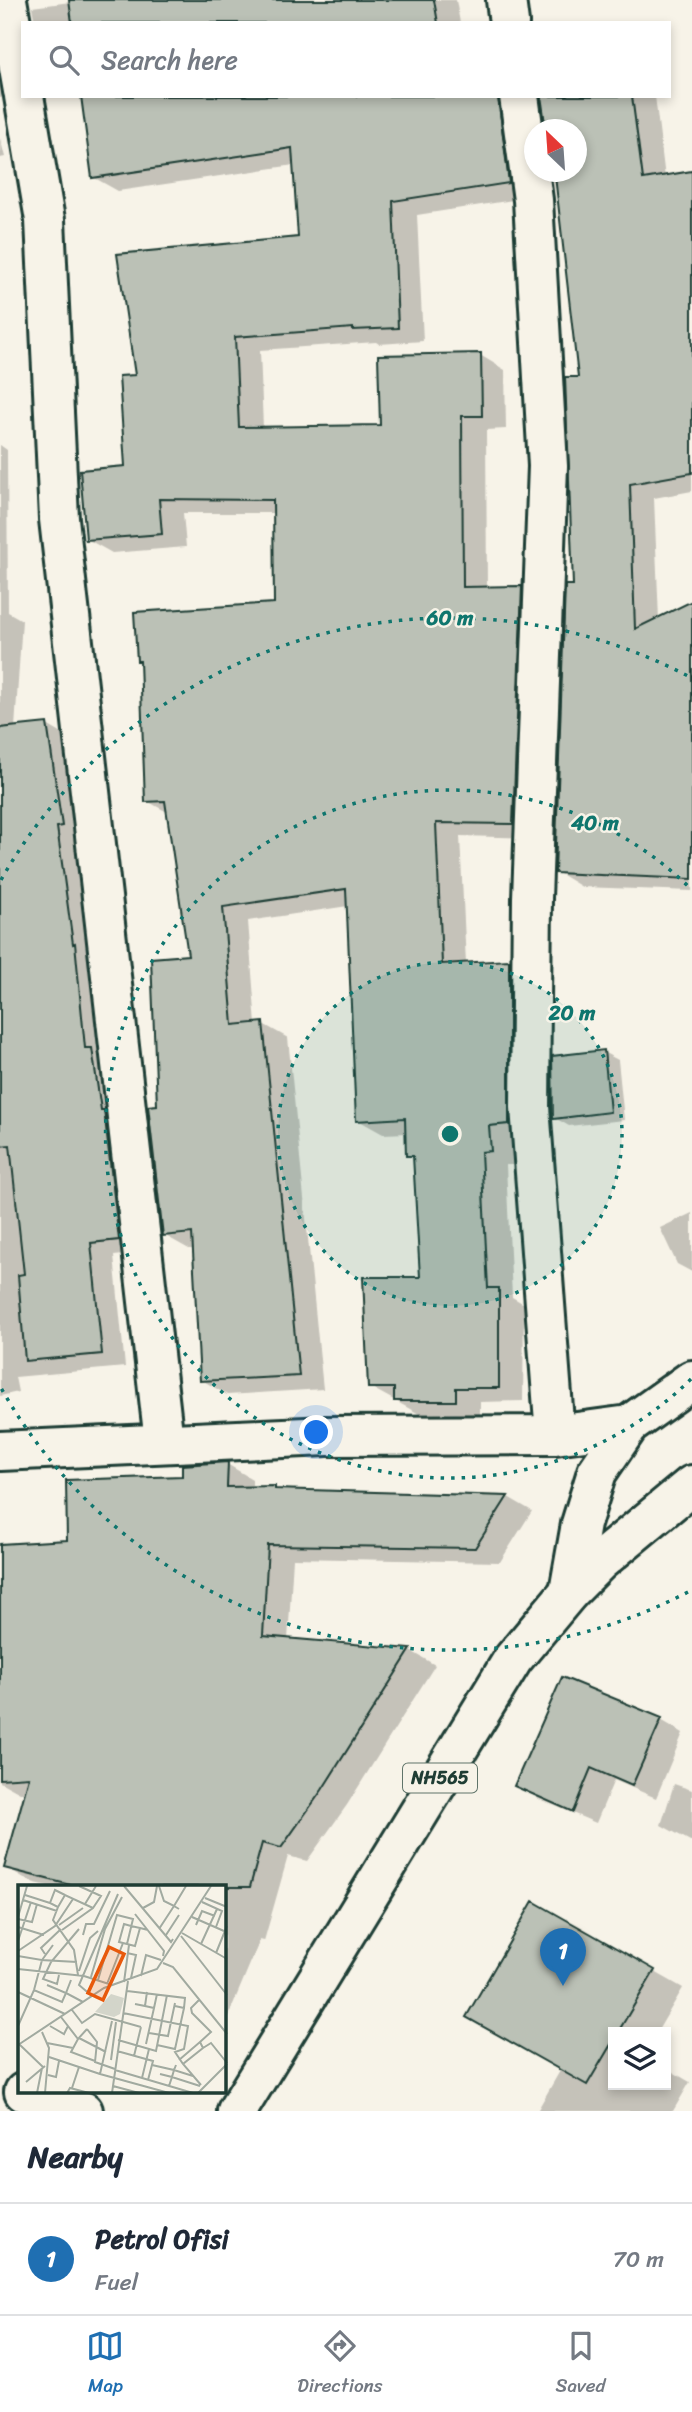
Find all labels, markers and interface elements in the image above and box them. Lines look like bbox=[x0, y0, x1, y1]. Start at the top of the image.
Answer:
search box bbox=[21, 21, 671, 98]
text: Search here bbox=[101, 37, 238, 83]
icon: search bbox=[45, 41, 83, 79]
north arrow bbox=[524, 119, 587, 182]
text: 60 m bbox=[426, 599, 474, 637]
text: 40 m bbox=[570, 804, 620, 842]
text: 20 m bbox=[548, 994, 596, 1032]
centre of rings bbox=[438, 1122, 462, 1146]
your location bbox=[299, 1415, 333, 1449]
road number: NH565 bbox=[403, 1764, 477, 1792]
inset map bbox=[18, 1885, 226, 2094]
pin: 1 bbox=[540, 1928, 586, 1986]
map controls bbox=[608, 2027, 671, 2090]
button: layers bbox=[608, 2027, 671, 2090]
text: Nearby bbox=[28, 2130, 123, 2184]
text: Petrol Ofisi bbox=[95, 2216, 229, 2262]
text: 1 bbox=[46, 2239, 56, 2280]
text: 70 m bbox=[613, 2239, 664, 2280]
text: Fuel bbox=[95, 2262, 138, 2303]
tab: Map bbox=[86, 2327, 124, 2402]
tab: Directions bbox=[297, 2327, 383, 2402]
tab: Saved bbox=[555, 2327, 606, 2402]

